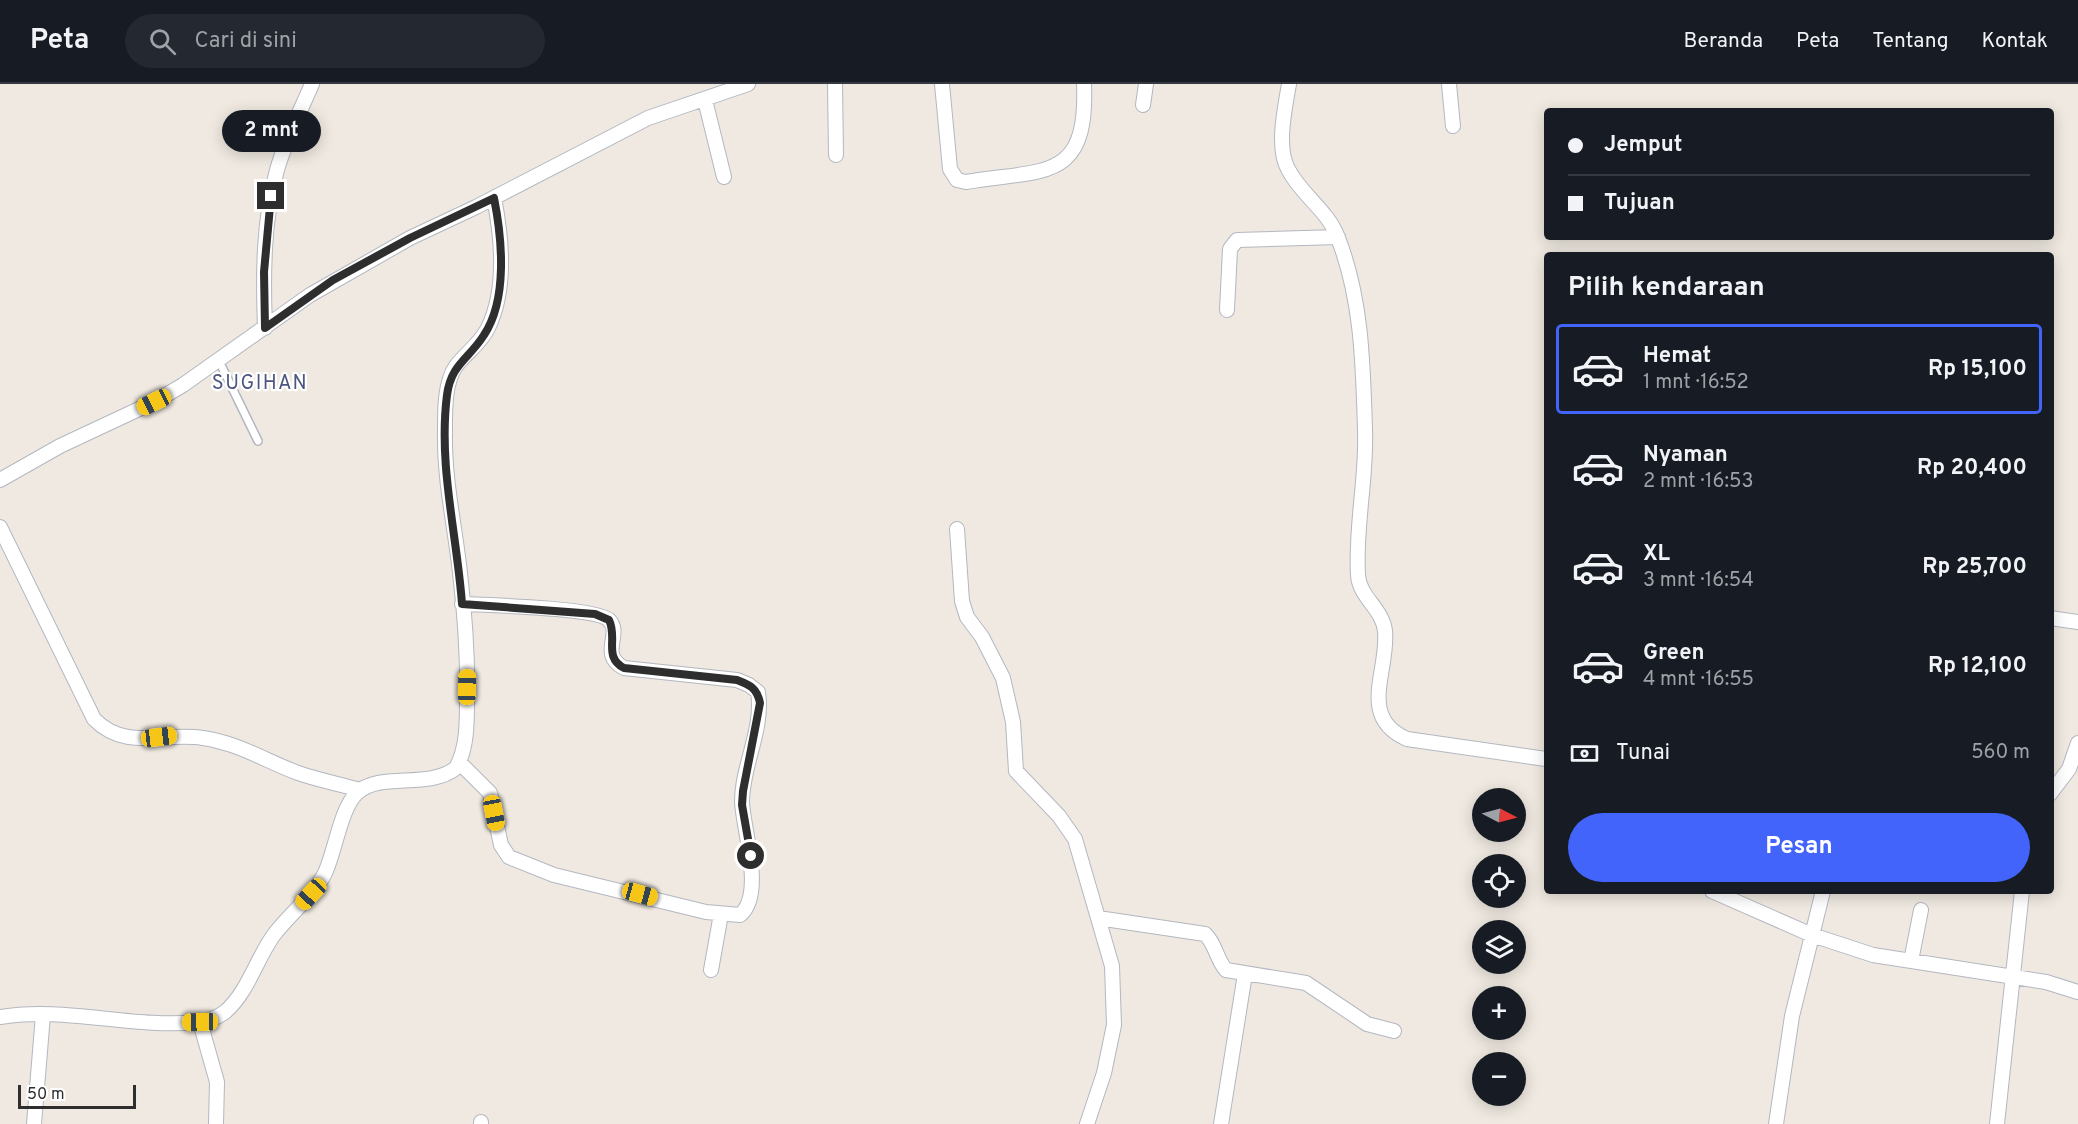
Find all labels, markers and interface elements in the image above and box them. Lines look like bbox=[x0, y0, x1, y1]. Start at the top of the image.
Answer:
search box bbox=[125, 14, 545, 68]
text: Peta bbox=[30, 23, 89, 59]
icon: search bbox=[146, 25, 179, 58]
text: Cari di sini bbox=[194, 28, 297, 55]
text: Beranda bbox=[1684, 28, 1763, 55]
text: Peta bbox=[1796, 28, 1839, 55]
text: Tentang bbox=[1872, 28, 1949, 55]
text: Kontak bbox=[1982, 28, 2048, 55]
callout: 2 mnt bbox=[222, 109, 320, 151]
text: 2 mnt bbox=[244, 118, 299, 144]
text: Jemput bbox=[1604, 132, 1682, 159]
route end bbox=[257, 182, 284, 209]
text: Tujuan bbox=[1604, 190, 1675, 217]
text: Pilih kendaraan bbox=[1568, 271, 1765, 305]
icon: car bbox=[1571, 342, 1625, 396]
text: Hemat bbox=[1643, 343, 1711, 370]
text: Rp 15,100 bbox=[1928, 356, 2027, 383]
text: 1 mnt · 16:52 bbox=[1643, 370, 1749, 396]
district label: SUGIHAN bbox=[212, 371, 308, 397]
car bbox=[134, 386, 174, 418]
icon: car bbox=[1571, 441, 1625, 495]
text: Nyaman bbox=[1643, 442, 1728, 469]
text: Rp 20,400 bbox=[1917, 455, 2027, 482]
text: 2 mnt · 16:53 bbox=[1643, 469, 1753, 495]
icon: car bbox=[1571, 540, 1625, 594]
text: XL bbox=[1643, 541, 1670, 568]
text: Rp 25,700 bbox=[1922, 554, 2027, 581]
text: 3 mnt · 16:54 bbox=[1643, 568, 1754, 594]
icon: car bbox=[1571, 639, 1625, 693]
text: Green bbox=[1643, 640, 1705, 667]
text: Rp 12,100 bbox=[1928, 653, 2027, 680]
text: 4 mnt · 16:55 bbox=[1643, 667, 1754, 693]
car bbox=[458, 669, 476, 705]
car bbox=[140, 726, 178, 748]
icon: cash bbox=[1568, 737, 1601, 770]
text: Tunai bbox=[1616, 740, 1670, 767]
text: 560 m bbox=[1971, 740, 2030, 766]
north arrow bbox=[1472, 788, 1526, 842]
map controls bbox=[1472, 788, 1526, 1106]
car bbox=[482, 794, 506, 832]
button: Pesan bbox=[1568, 813, 2030, 882]
route start bbox=[737, 842, 764, 869]
button: locate bbox=[1472, 854, 1526, 908]
car bbox=[292, 875, 330, 913]
car bbox=[620, 881, 660, 907]
button: layers bbox=[1472, 920, 1526, 974]
button: + bbox=[1472, 986, 1526, 1040]
car bbox=[182, 1013, 218, 1031]
button: − bbox=[1472, 1052, 1526, 1106]
scale bar bbox=[18, 1082, 136, 1110]
text: 50 m bbox=[27, 1085, 65, 1105]

